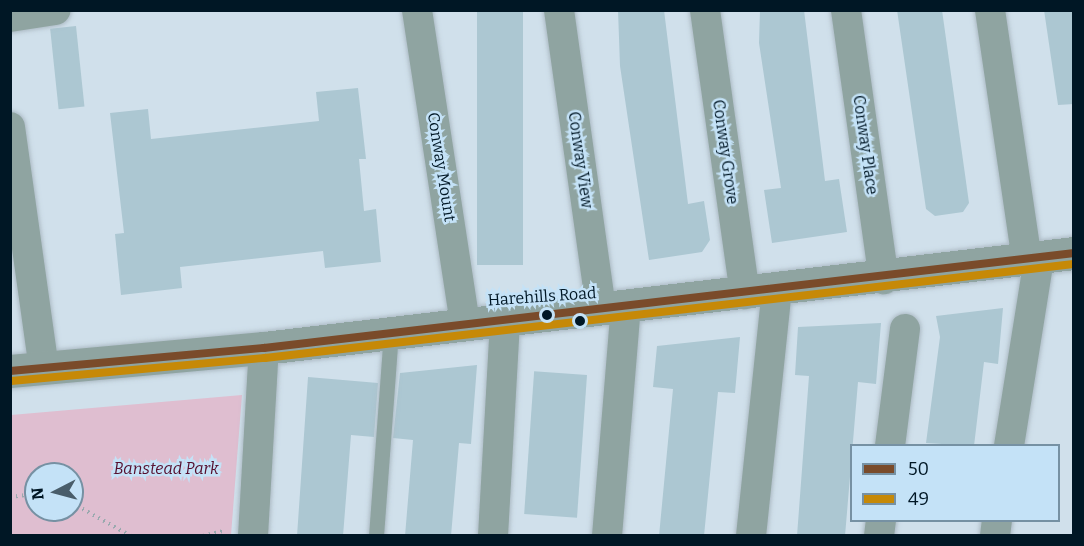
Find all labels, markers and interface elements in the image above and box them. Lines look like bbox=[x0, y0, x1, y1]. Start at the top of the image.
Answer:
street label: Conway Place bbox=[849, 94, 881, 196]
street label: Conway Grove bbox=[708, 98, 742, 206]
street label: Conway View bbox=[564, 110, 596, 210]
street label: Conway Mount bbox=[423, 111, 459, 223]
street label: Harehills Road bbox=[487, 284, 597, 310]
unlabelled marker bbox=[541, 309, 553, 321]
unlabelled marker bbox=[574, 315, 586, 327]
legend bbox=[850, 444, 1060, 522]
text: 50 bbox=[908, 458, 929, 480]
park label: Banstead Park bbox=[113, 459, 219, 479]
north arrow bbox=[24, 462, 84, 522]
text: N bbox=[27, 487, 48, 501]
text: 49 bbox=[908, 488, 929, 510]

